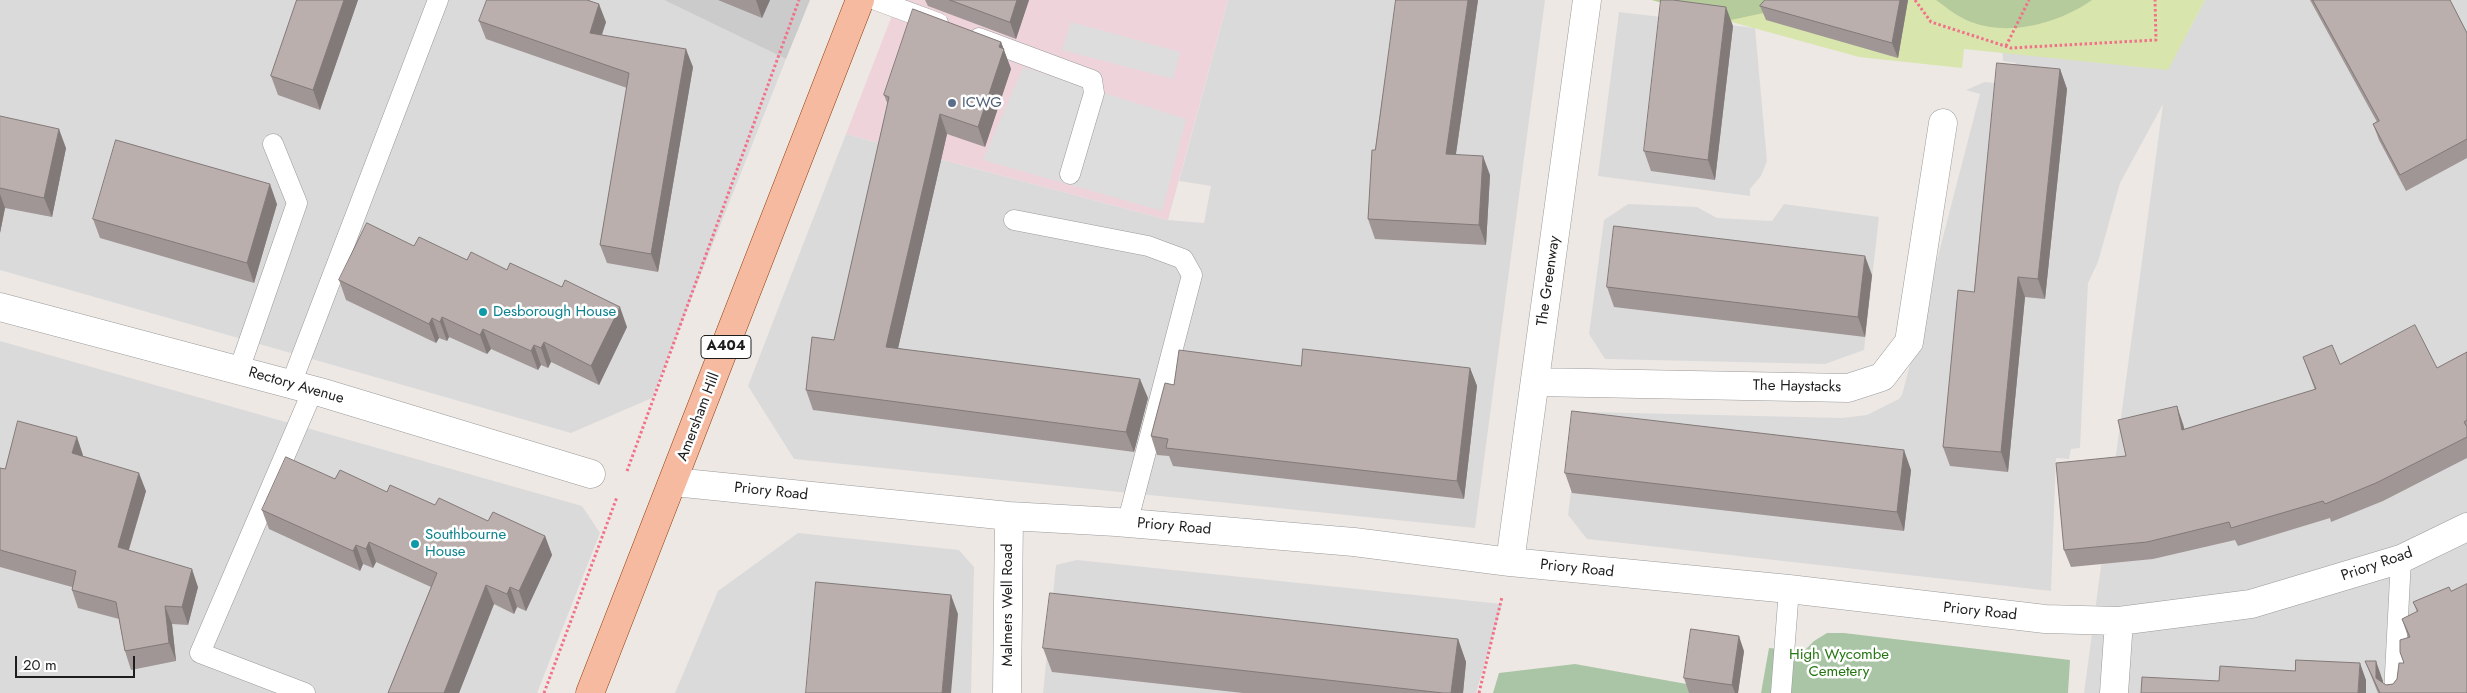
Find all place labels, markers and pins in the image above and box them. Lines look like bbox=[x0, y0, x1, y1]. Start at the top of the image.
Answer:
place label: ICWG bbox=[962, 94, 1002, 112]
marker: ICWG bbox=[946, 97, 958, 109]
place label: Desborough House bbox=[493, 303, 616, 321]
marker: Desborough House bbox=[477, 306, 489, 318]
place label: Southbourne House bbox=[425, 526, 506, 561]
marker: Southbourne House bbox=[409, 538, 421, 550]

